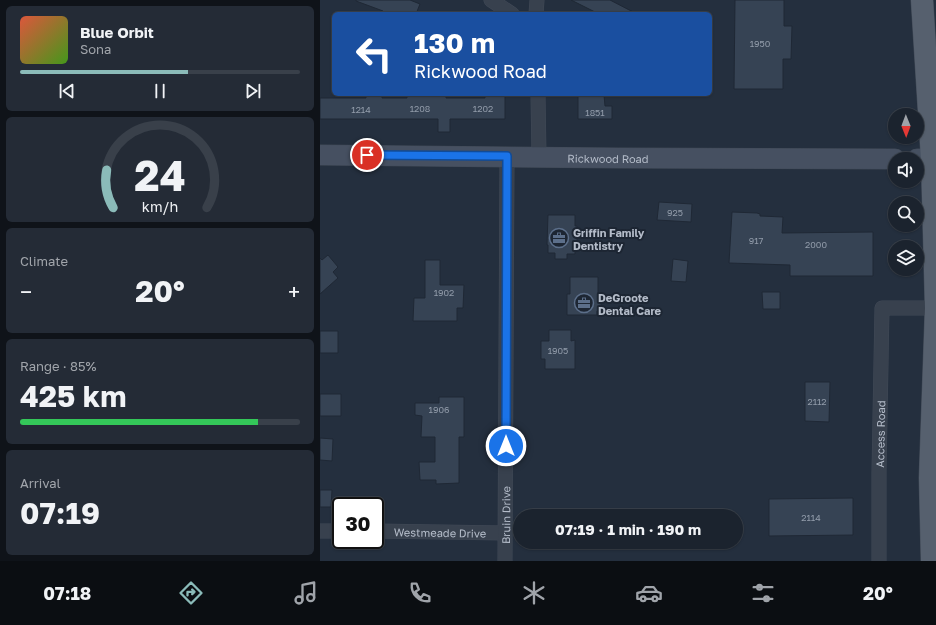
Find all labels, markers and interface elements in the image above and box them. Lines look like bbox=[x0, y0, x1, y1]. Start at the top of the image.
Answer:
text: Blue Orbit bbox=[80, 23, 154, 41]
text: 130 m bbox=[414, 26, 495, 59]
icon: left bbox=[348, 28, 400, 80]
house number: 1950 bbox=[750, 38, 771, 49]
text: Sona bbox=[80, 41, 111, 57]
text: Rickwood Road bbox=[414, 60, 547, 82]
icon: previous bbox=[56, 80, 78, 102]
icon: pause bbox=[149, 80, 171, 102]
icon: next bbox=[242, 80, 264, 102]
house number: 1208 bbox=[410, 103, 430, 114]
house number: 1202 bbox=[473, 103, 493, 114]
house number: 1214 bbox=[351, 104, 371, 115]
house number: 1851 bbox=[585, 107, 605, 118]
north arrow bbox=[888, 108, 924, 144]
map controls bbox=[888, 108, 924, 276]
pin bbox=[350, 138, 384, 172]
icon: arrive bbox=[356, 144, 378, 166]
text: 24 bbox=[134, 149, 186, 199]
street label: Rickwood Road bbox=[567, 151, 649, 165]
button: sound bbox=[888, 152, 924, 188]
button: search bbox=[888, 196, 924, 232]
text: km/h bbox=[142, 197, 178, 214]
house number: 925 bbox=[667, 207, 683, 218]
place label: Griffin Family Dentistry bbox=[573, 226, 645, 252]
office icon: Griffin Family Dentistry bbox=[548, 227, 570, 249]
house number: 917 bbox=[749, 235, 764, 246]
house number: 2000 bbox=[805, 239, 827, 250]
button: layers bbox=[888, 240, 924, 276]
text: Climate bbox=[20, 253, 68, 269]
text: 20° bbox=[135, 273, 185, 309]
text: − bbox=[20, 278, 32, 305]
text: + bbox=[288, 278, 300, 305]
house number: 1902 bbox=[434, 287, 454, 298]
place label: DeGroote Dental Care bbox=[598, 291, 662, 317]
office icon: DeGroote Dental Care bbox=[573, 292, 595, 314]
house number: 1905 bbox=[548, 345, 568, 356]
text: Range · 85% bbox=[20, 358, 96, 374]
text: 425 km bbox=[20, 378, 127, 414]
house number: 2112 bbox=[807, 396, 827, 407]
street label: Access Road bbox=[873, 400, 887, 468]
house number: 1906 bbox=[429, 404, 449, 415]
position arrow bbox=[485, 425, 527, 467]
text: Arrival bbox=[20, 475, 61, 491]
street label: Bruin Drive bbox=[499, 486, 512, 544]
text: 07:19 bbox=[20, 495, 100, 531]
speed limit sign: 30 bbox=[332, 497, 384, 549]
house number: 2114 bbox=[801, 512, 821, 523]
text: 07:19 · 1 min · 190 m bbox=[555, 520, 701, 538]
street label: Westmeade Drive bbox=[394, 525, 486, 539]
icon: directions bbox=[177, 579, 205, 607]
icon: music bbox=[292, 579, 320, 607]
icon: phone bbox=[406, 579, 434, 607]
icon: climate bbox=[520, 579, 548, 607]
icon: car bbox=[635, 579, 663, 607]
icon: filters bbox=[749, 579, 777, 607]
text: 07:18 bbox=[43, 582, 91, 604]
text: 20° bbox=[863, 582, 893, 604]

